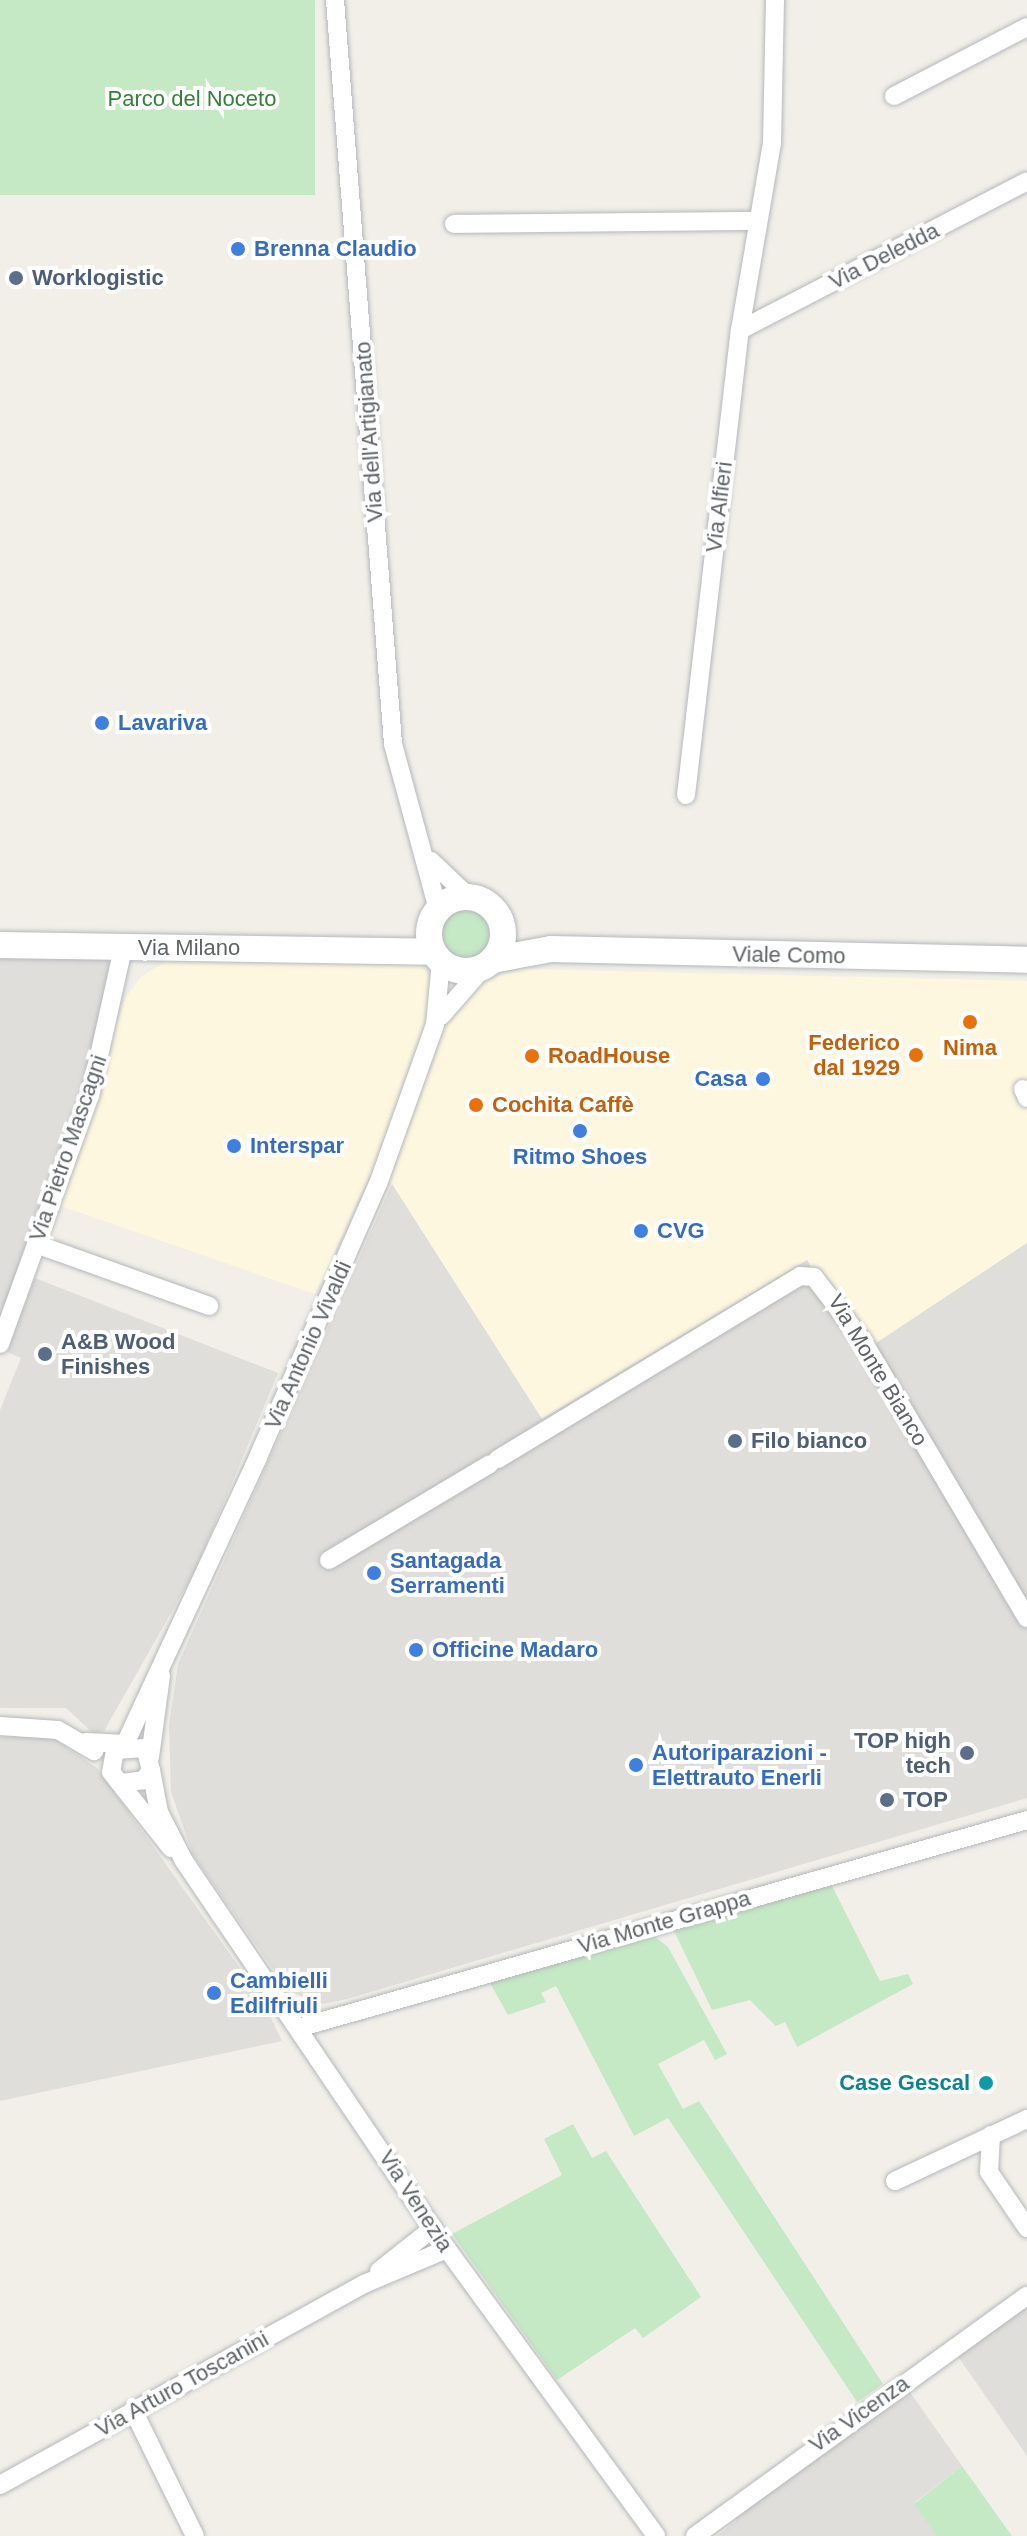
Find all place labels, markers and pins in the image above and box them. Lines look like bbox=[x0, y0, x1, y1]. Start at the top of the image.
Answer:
place label: Brenna Claudio bbox=[254, 236, 417, 262]
marker: Brenna Claudio bbox=[229, 240, 247, 258]
place label: Worklogistic bbox=[32, 265, 164, 291]
marker: Worklogistic bbox=[7, 269, 25, 287]
place label: Lavariva bbox=[118, 710, 207, 736]
marker: Lavariva bbox=[93, 714, 111, 732]
marker: Nima bbox=[961, 1013, 979, 1031]
place label: Federico dal 1929 bbox=[808, 1029, 900, 1080]
place label: Nima bbox=[943, 1035, 997, 1061]
place label: RoadHouse bbox=[548, 1043, 670, 1069]
marker: Federico dal 1929 bbox=[907, 1046, 925, 1064]
marker: RoadHouse bbox=[523, 1047, 541, 1065]
place label: Casa bbox=[694, 1066, 747, 1092]
marker: Casa bbox=[754, 1070, 772, 1088]
place label: Cochita Caffè bbox=[492, 1092, 634, 1118]
marker: Cochita Caffè bbox=[467, 1096, 485, 1114]
marker: Ritmo Shoes bbox=[571, 1122, 589, 1140]
place label: Interspar bbox=[250, 1133, 344, 1159]
marker: Interspar bbox=[225, 1137, 243, 1155]
place label: Ritmo Shoes bbox=[513, 1144, 647, 1170]
place label: CVG bbox=[657, 1218, 705, 1244]
marker: CVG bbox=[632, 1222, 650, 1240]
place label: A&B Wood Finishes bbox=[61, 1328, 175, 1380]
marker: A&B Wood Finishes bbox=[36, 1345, 54, 1363]
place label: Filo bianco bbox=[751, 1428, 867, 1454]
marker: Filo bianco bbox=[726, 1432, 744, 1450]
place label: Santagada Serramenti bbox=[390, 1547, 505, 1598]
marker: Santagada Serramenti bbox=[365, 1564, 383, 1582]
place label: Officine Madaro bbox=[432, 1637, 598, 1663]
marker: Officine Madaro bbox=[407, 1641, 425, 1659]
place label: TOP high tech bbox=[854, 1727, 951, 1778]
place label: Autoriparazioni - Elettrauto Enerli bbox=[652, 1739, 827, 1790]
marker: TOP high tech bbox=[958, 1744, 976, 1762]
marker: Autoriparazioni - Elettrauto Enerli bbox=[627, 1756, 645, 1774]
place label: TOP bbox=[903, 1787, 948, 1813]
marker: TOP bbox=[878, 1791, 896, 1809]
place label: Cambielli Edilfriuli bbox=[230, 1967, 328, 2018]
marker: Cambielli Edilfriuli bbox=[205, 1984, 223, 2002]
place label: Case Gescal bbox=[839, 2070, 970, 2096]
marker: Case Gescal bbox=[977, 2074, 995, 2092]

